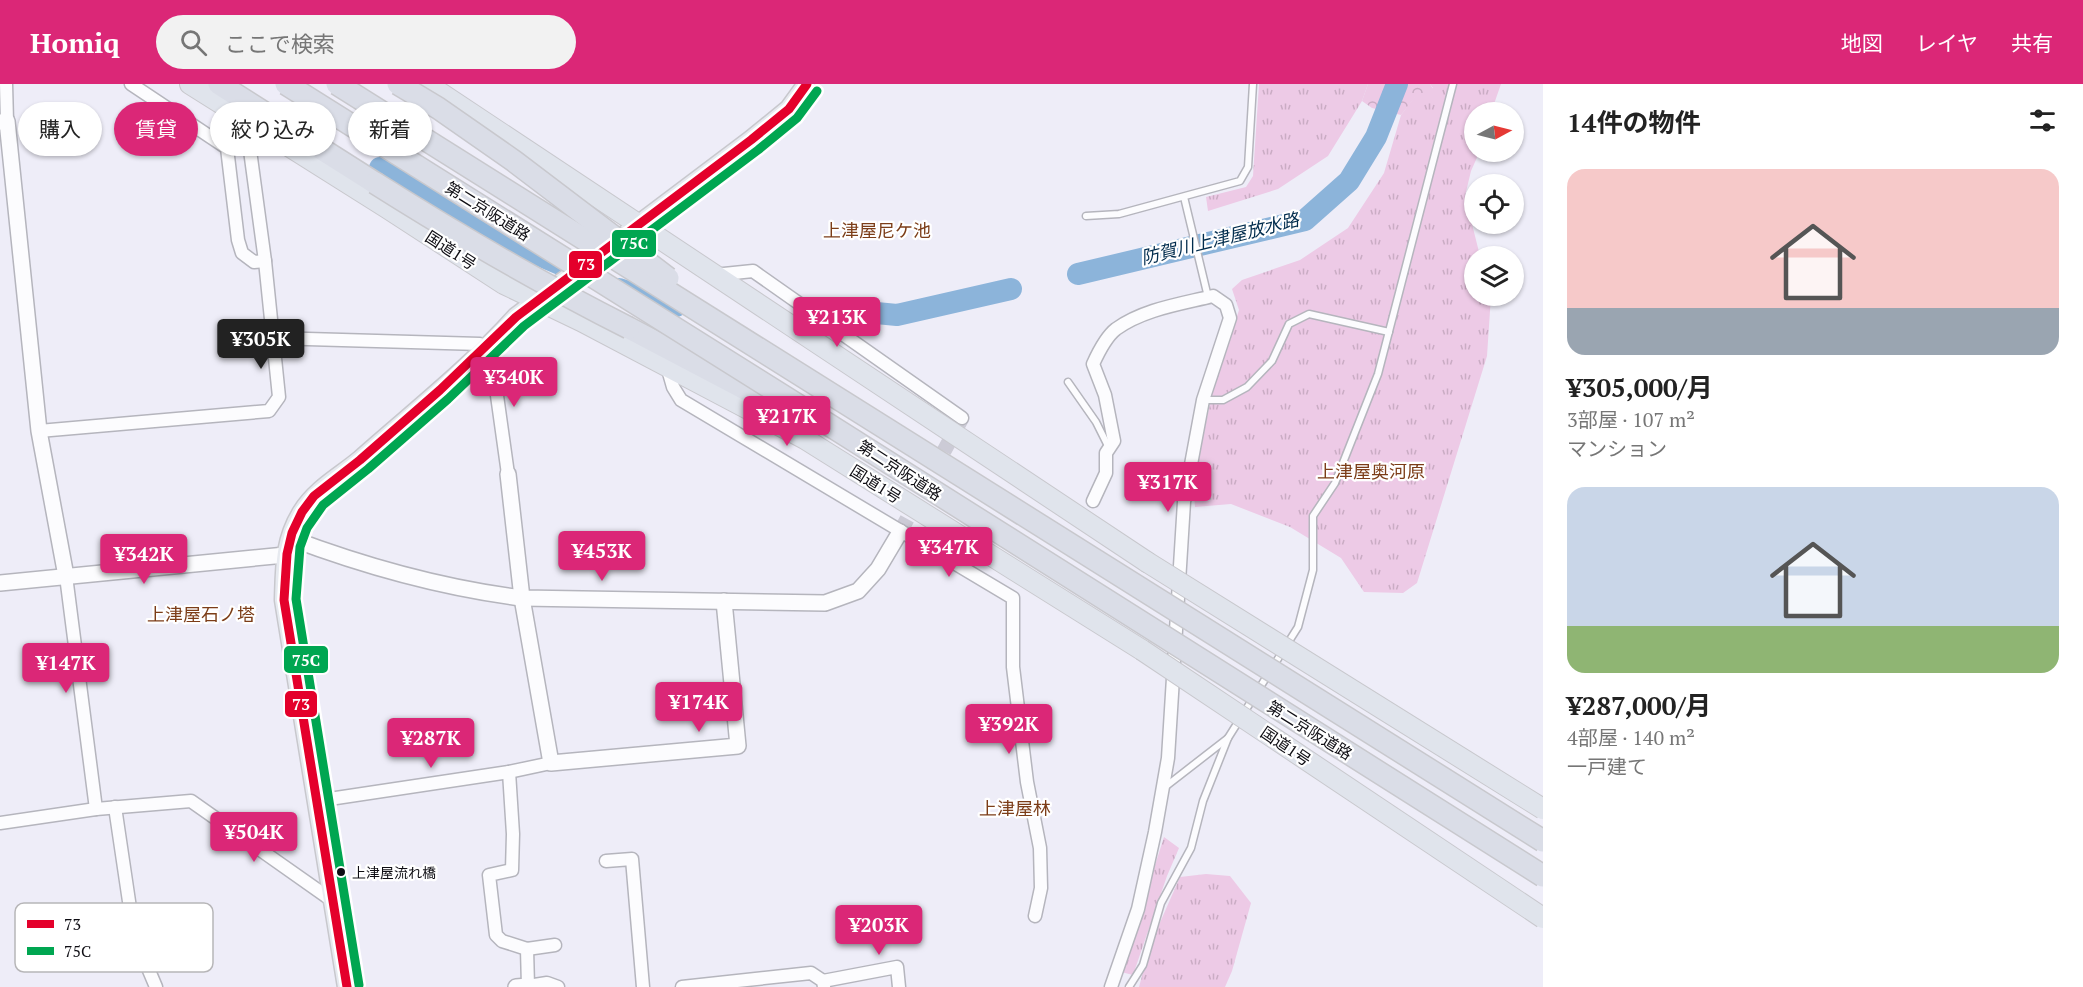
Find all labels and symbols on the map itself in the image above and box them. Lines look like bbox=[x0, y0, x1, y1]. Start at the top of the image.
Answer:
north arrow bbox=[1464, 102, 1524, 162]
street label: 第二京阪道路 bbox=[441, 176, 535, 246]
water label: 防賀川上津屋放水路 bbox=[1138, 206, 1303, 269]
district label: 上津屋尼ケ池 bbox=[823, 218, 931, 242]
street label: 国道1号 bbox=[421, 225, 481, 275]
line badge: 75C bbox=[611, 229, 657, 258]
text: 75C bbox=[620, 232, 648, 254]
line badge: 73 bbox=[568, 250, 603, 279]
text: 73 bbox=[577, 253, 595, 275]
pin: ¥213K bbox=[795, 297, 879, 348]
pin: ¥305K bbox=[219, 319, 303, 370]
pin: ¥340K bbox=[472, 357, 556, 408]
pin: ¥217K bbox=[745, 396, 829, 447]
street label: 第二京阪道路 bbox=[854, 435, 946, 505]
district label: 上津屋奥河原 bbox=[1317, 459, 1425, 483]
street label: 国道1号 bbox=[846, 460, 906, 508]
pin: ¥317K bbox=[1126, 462, 1210, 513]
pin: ¥347K bbox=[907, 527, 991, 578]
pin: ¥453K bbox=[560, 531, 644, 582]
pin: ¥342K bbox=[102, 534, 186, 585]
district label: 上津屋石ノ塔 bbox=[147, 602, 255, 626]
pin: ¥147K bbox=[24, 643, 108, 694]
line badge: 75C bbox=[283, 645, 329, 674]
text: 75C bbox=[292, 649, 320, 671]
pin: ¥174K bbox=[657, 682, 741, 733]
line badge: 73 bbox=[284, 690, 318, 718]
text: 73 bbox=[292, 693, 310, 715]
street label: 第二京阪道路 bbox=[1263, 695, 1357, 765]
pin: ¥392K bbox=[967, 704, 1051, 755]
pin: ¥287K bbox=[389, 718, 473, 769]
street label: 国道1号 bbox=[1256, 721, 1316, 771]
district label: 上津屋林 bbox=[979, 796, 1051, 820]
pin: ¥504K bbox=[212, 812, 296, 863]
place label: 上津屋流れ橋 bbox=[352, 863, 436, 882]
marker: 上津屋流れ橋 bbox=[335, 866, 347, 878]
legend bbox=[15, 903, 213, 972]
pin: ¥203K bbox=[837, 905, 921, 956]
text: 73 bbox=[64, 913, 81, 935]
text: 75C bbox=[64, 940, 91, 962]

